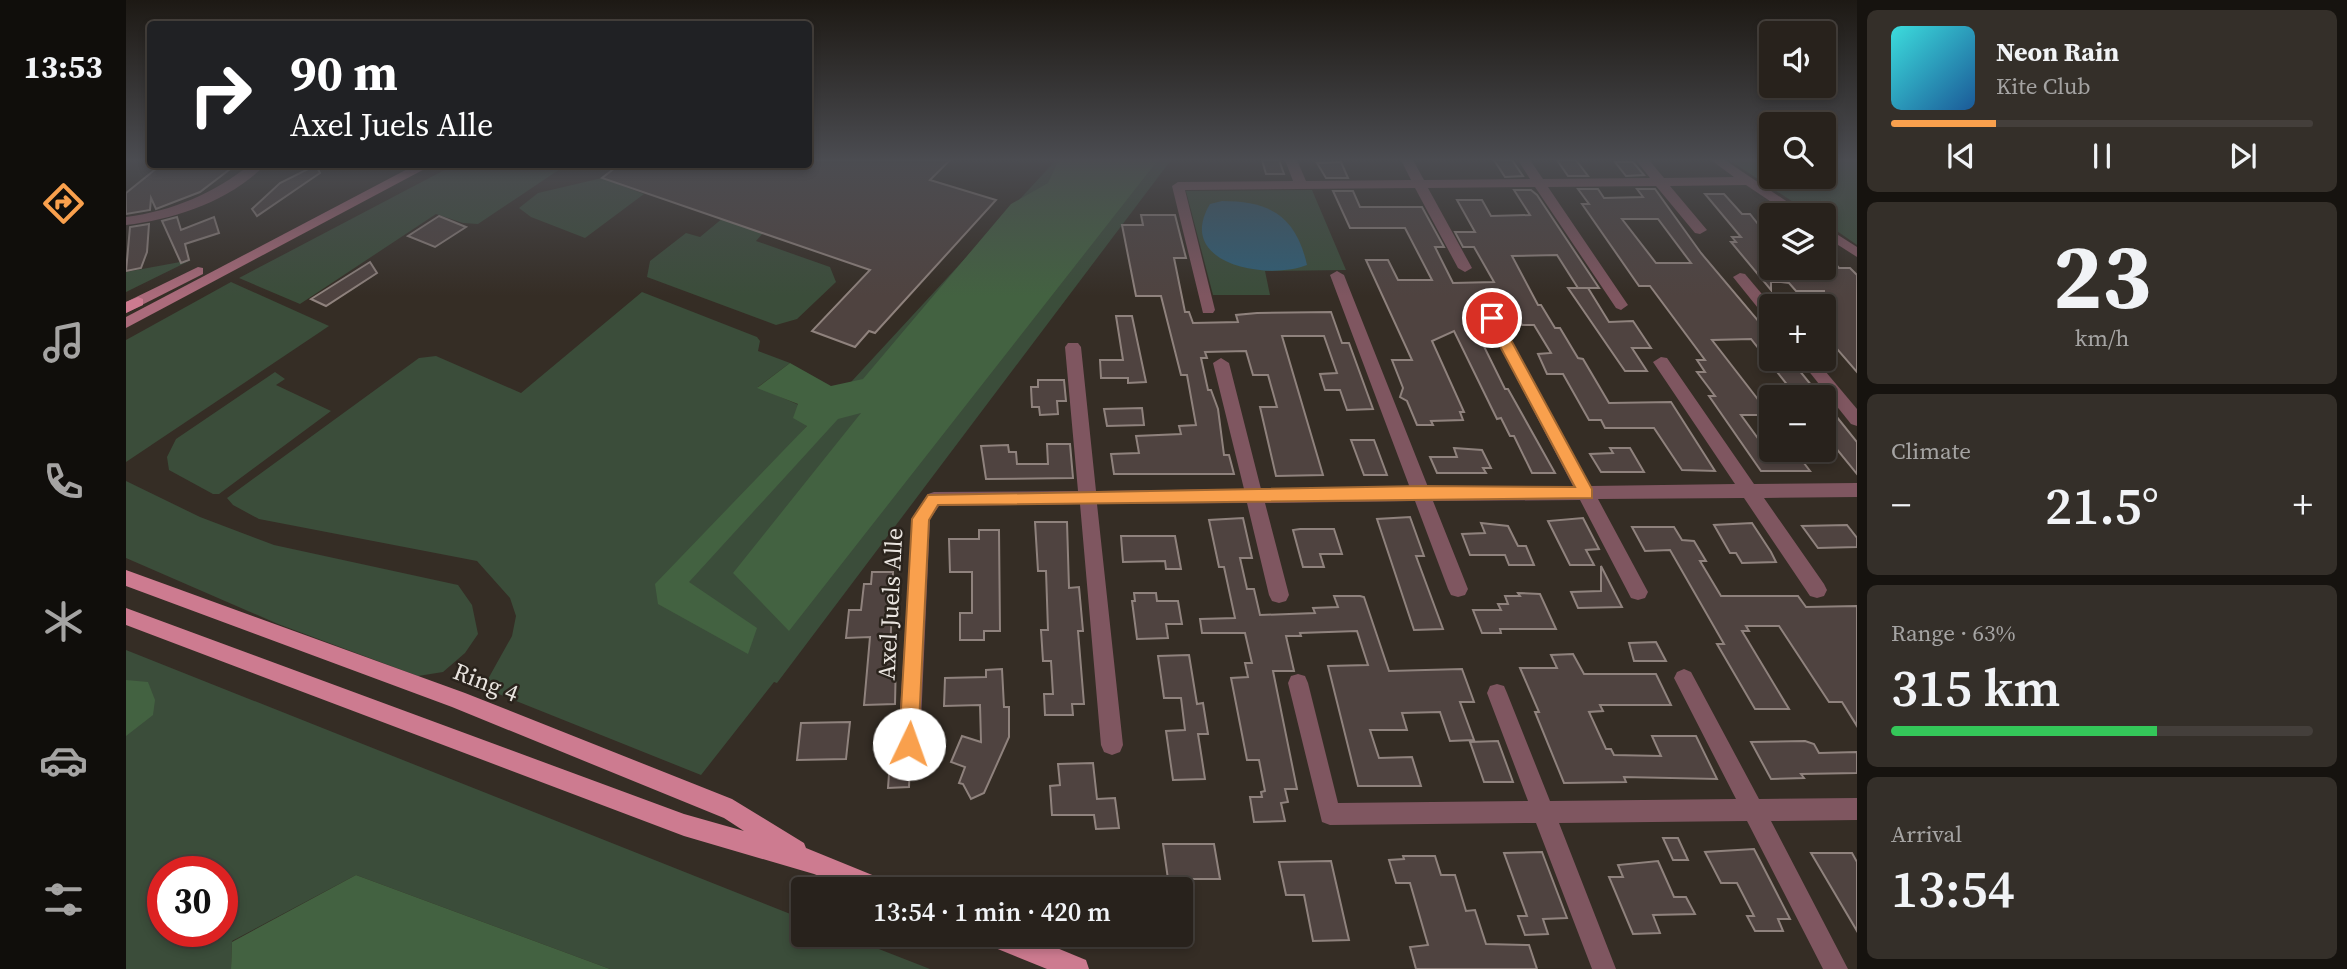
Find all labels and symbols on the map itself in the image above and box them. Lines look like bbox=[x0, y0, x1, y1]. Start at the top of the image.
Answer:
pin bbox=[1462, 288, 1522, 348]
street label: Axel Juels Alle bbox=[870, 527, 910, 681]
street label: Ring 4 bbox=[449, 655, 523, 709]
position arrow bbox=[872, 707, 946, 781]
speed limit sign: 30 bbox=[147, 856, 238, 947]

